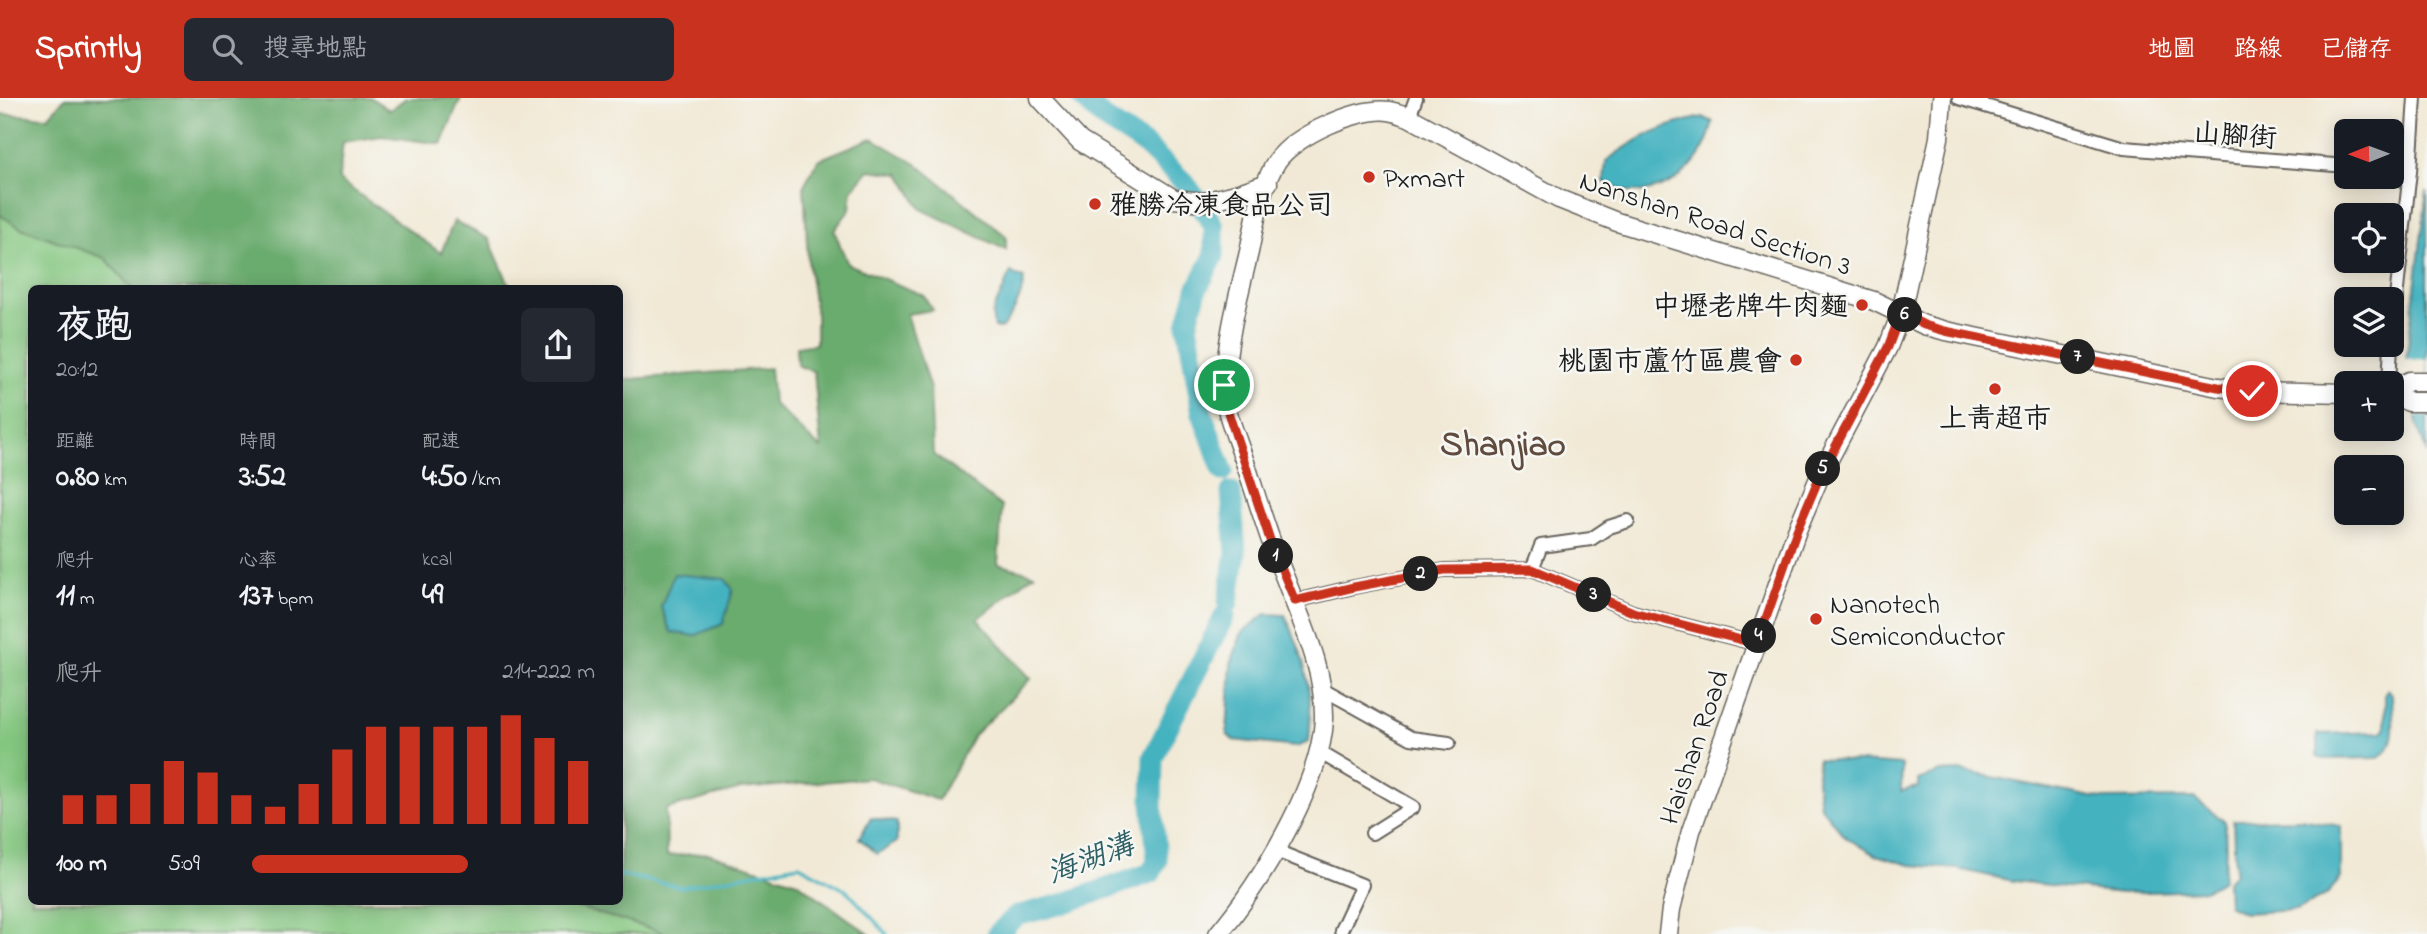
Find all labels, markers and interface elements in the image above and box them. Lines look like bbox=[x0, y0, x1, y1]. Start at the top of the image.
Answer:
search box bbox=[184, 18, 674, 81]
text: Sprintly bbox=[35, 25, 142, 73]
icon: search bbox=[208, 30, 246, 68]
text: 搜尋地點 bbox=[264, 31, 368, 69]
text: 地圖 bbox=[2148, 33, 2196, 68]
text: 路線 bbox=[2234, 33, 2282, 68]
text: 已儲存 bbox=[2320, 33, 2392, 68]
street label: 山腳街 bbox=[2191, 114, 2278, 161]
north arrow bbox=[2334, 119, 2404, 189]
map controls bbox=[2334, 119, 2404, 525]
place label: Pxmart bbox=[1383, 160, 1465, 201]
street label: Nanshan Road Section 3 bbox=[1574, 162, 1856, 289]
marker: Pxmart bbox=[1361, 169, 1377, 185]
place label: 雅勝冷凍食品公司 bbox=[1109, 187, 1333, 228]
marker: 雅勝冷凍食品公司 bbox=[1087, 196, 1103, 212]
button: locate bbox=[2334, 203, 2404, 273]
button: layers bbox=[2334, 287, 2404, 357]
place label: 中壢老牌牛肉麵 bbox=[1652, 288, 1848, 329]
marker: 中壢老牌牛肉麵 bbox=[1854, 297, 1870, 313]
pin: 6 bbox=[1888, 298, 1923, 332]
text: 夜跑 bbox=[56, 300, 132, 356]
text: 6 bbox=[1900, 301, 1909, 328]
button: share bbox=[521, 308, 595, 382]
pin: 7 bbox=[2060, 340, 2096, 374]
place label: 桃園市蘆竹區農會 bbox=[1558, 343, 1782, 384]
text: 7 bbox=[2074, 343, 2081, 370]
marker: 桃園市蘆竹區農會 bbox=[1788, 352, 1804, 368]
text: 20:12 bbox=[56, 354, 98, 387]
pin bbox=[1194, 355, 1254, 415]
pin bbox=[2222, 361, 2282, 421]
icon: arrive bbox=[1205, 366, 1243, 404]
button: + bbox=[2334, 371, 2404, 441]
icon: check bbox=[2233, 372, 2271, 410]
marker: 上青超市 bbox=[1987, 381, 2003, 397]
place label: 上青超市 bbox=[1939, 400, 2051, 441]
district label: Shanjiao bbox=[1440, 421, 1566, 472]
text: 距離 bbox=[56, 429, 94, 456]
text: 時間 bbox=[239, 429, 277, 456]
text: 配速 bbox=[422, 429, 460, 456]
pin: 5 bbox=[1806, 452, 1840, 486]
text: 5 bbox=[1817, 455, 1828, 482]
button: − bbox=[2334, 455, 2404, 525]
text: 0.80 bbox=[56, 456, 99, 500]
text: 3:52 bbox=[239, 456, 286, 500]
text: 4:50 bbox=[422, 456, 467, 500]
text: km bbox=[99, 467, 127, 494]
text: /km bbox=[467, 467, 501, 494]
pin: 1 bbox=[1258, 538, 1294, 574]
text: 1 bbox=[1272, 542, 1279, 569]
text: kcal bbox=[422, 547, 452, 574]
text: 爬升 bbox=[56, 548, 94, 575]
text: 心率 bbox=[239, 548, 277, 575]
pin: 2 bbox=[1404, 556, 1438, 592]
text: 2 bbox=[1416, 560, 1425, 587]
text: 49 bbox=[422, 574, 443, 618]
text: 11 bbox=[56, 575, 75, 619]
text: 137 bbox=[239, 575, 273, 619]
pin: 3 bbox=[1576, 578, 1612, 612]
text: 3 bbox=[1590, 581, 1597, 608]
text: m bbox=[75, 586, 95, 613]
text: bpm bbox=[273, 586, 313, 613]
place label: Nanotech Semiconductor bbox=[1830, 586, 2005, 659]
marker: Nanotech Semiconductor bbox=[1808, 611, 1824, 627]
pin: 4 bbox=[1742, 618, 1776, 654]
text: 4 bbox=[1755, 622, 1762, 649]
text: 214–222 m bbox=[502, 656, 595, 689]
text: 爬升 bbox=[56, 658, 102, 691]
street label: Haishan Road bbox=[1651, 665, 1742, 831]
water label: 海湖溝 bbox=[1041, 823, 1144, 897]
text: 100 m bbox=[56, 848, 107, 881]
text: 5:09 bbox=[168, 848, 200, 881]

